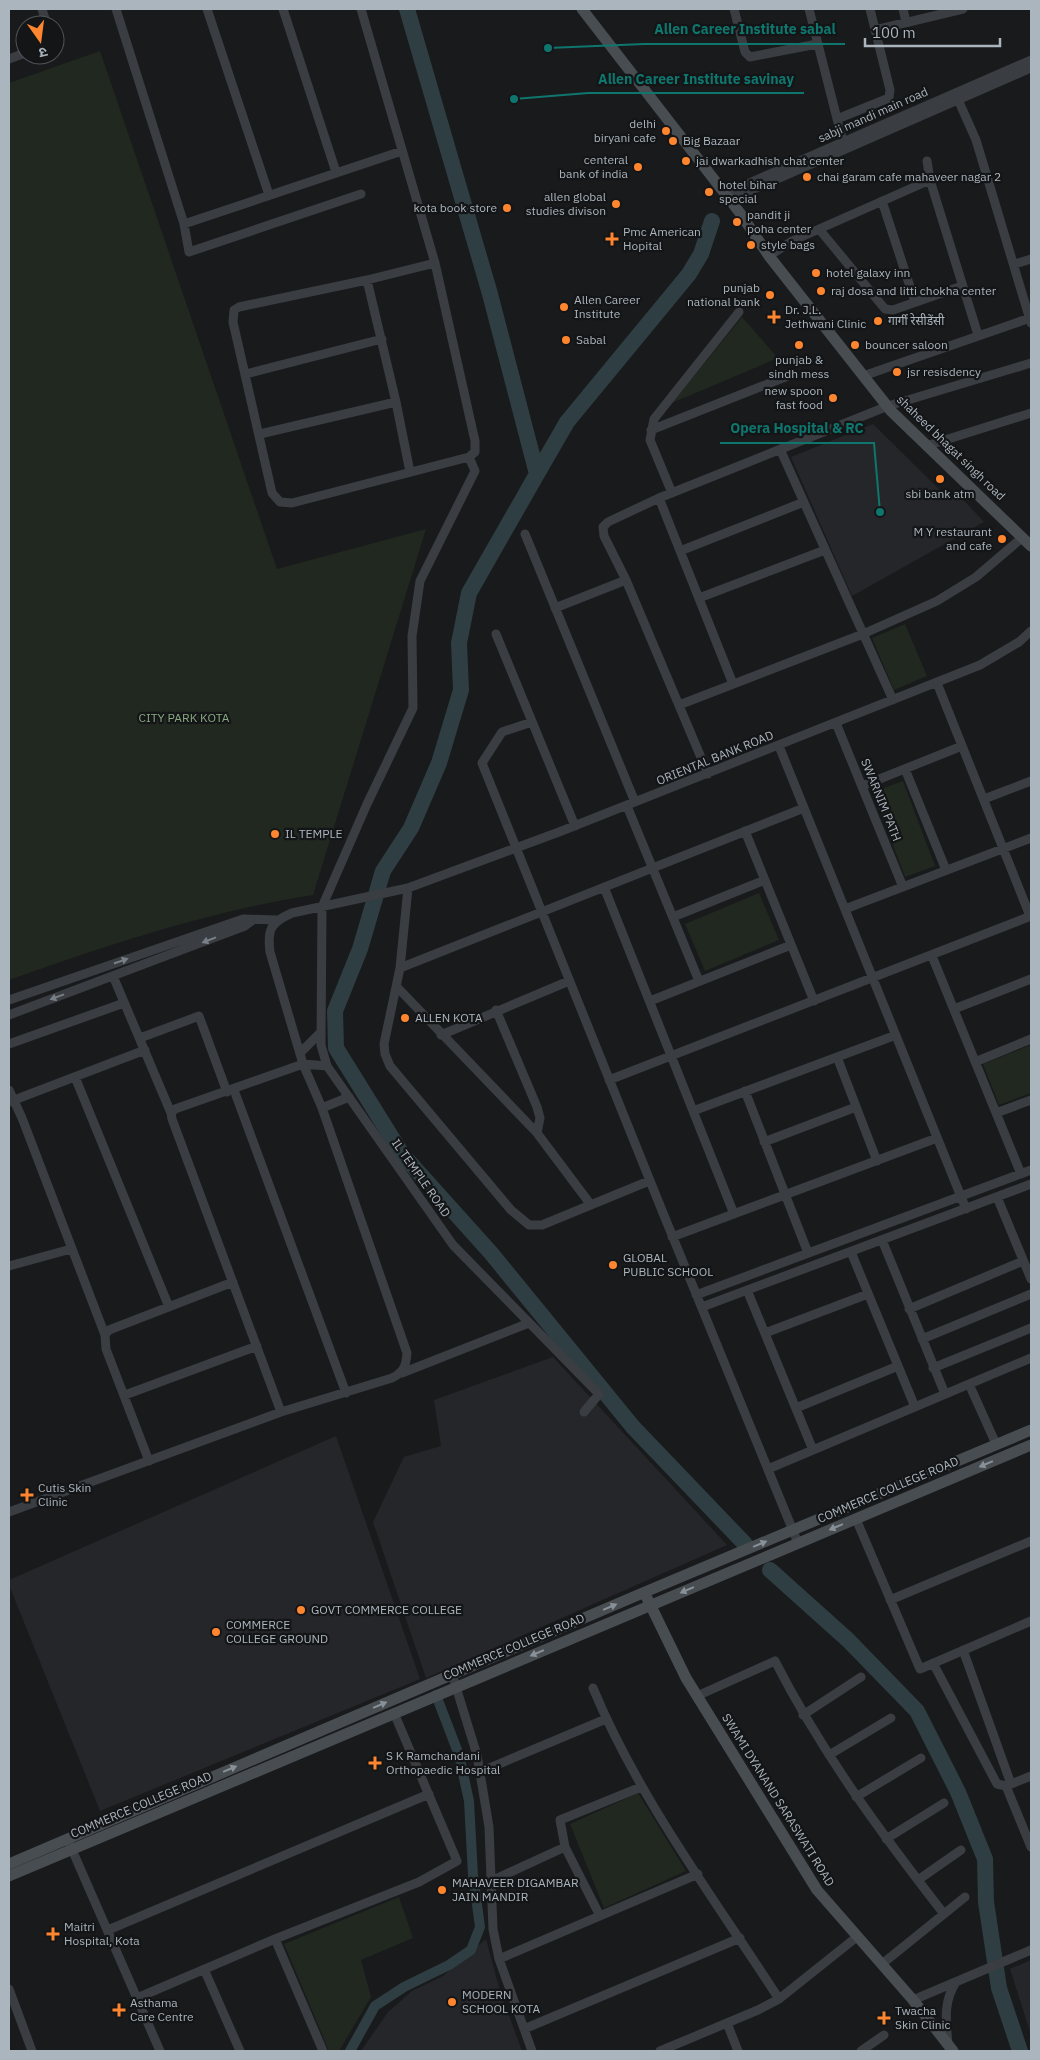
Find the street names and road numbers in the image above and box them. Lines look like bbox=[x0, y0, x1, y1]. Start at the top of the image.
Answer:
street label: sabji mandi main road bbox=[816, 84, 930, 145]
street label: shaheed bhagat singh road bbox=[894, 392, 1009, 503]
street label: ORIENTAL BANK ROAD bbox=[654, 727, 776, 788]
street label: SWARNIM PATH bbox=[858, 756, 905, 843]
street label: IL TEMPLE ROAD bbox=[389, 1136, 454, 1220]
street label: COMMERCE COLLEGE ROAD bbox=[815, 1453, 961, 1526]
street label: COMMERCE COLLEGE ROAD bbox=[441, 1610, 587, 1683]
street label: SWAMI DYANAND SARASWATI ROAD bbox=[719, 1711, 838, 1889]
street label: COMMERCE COLLEGE ROAD bbox=[68, 1768, 214, 1841]

